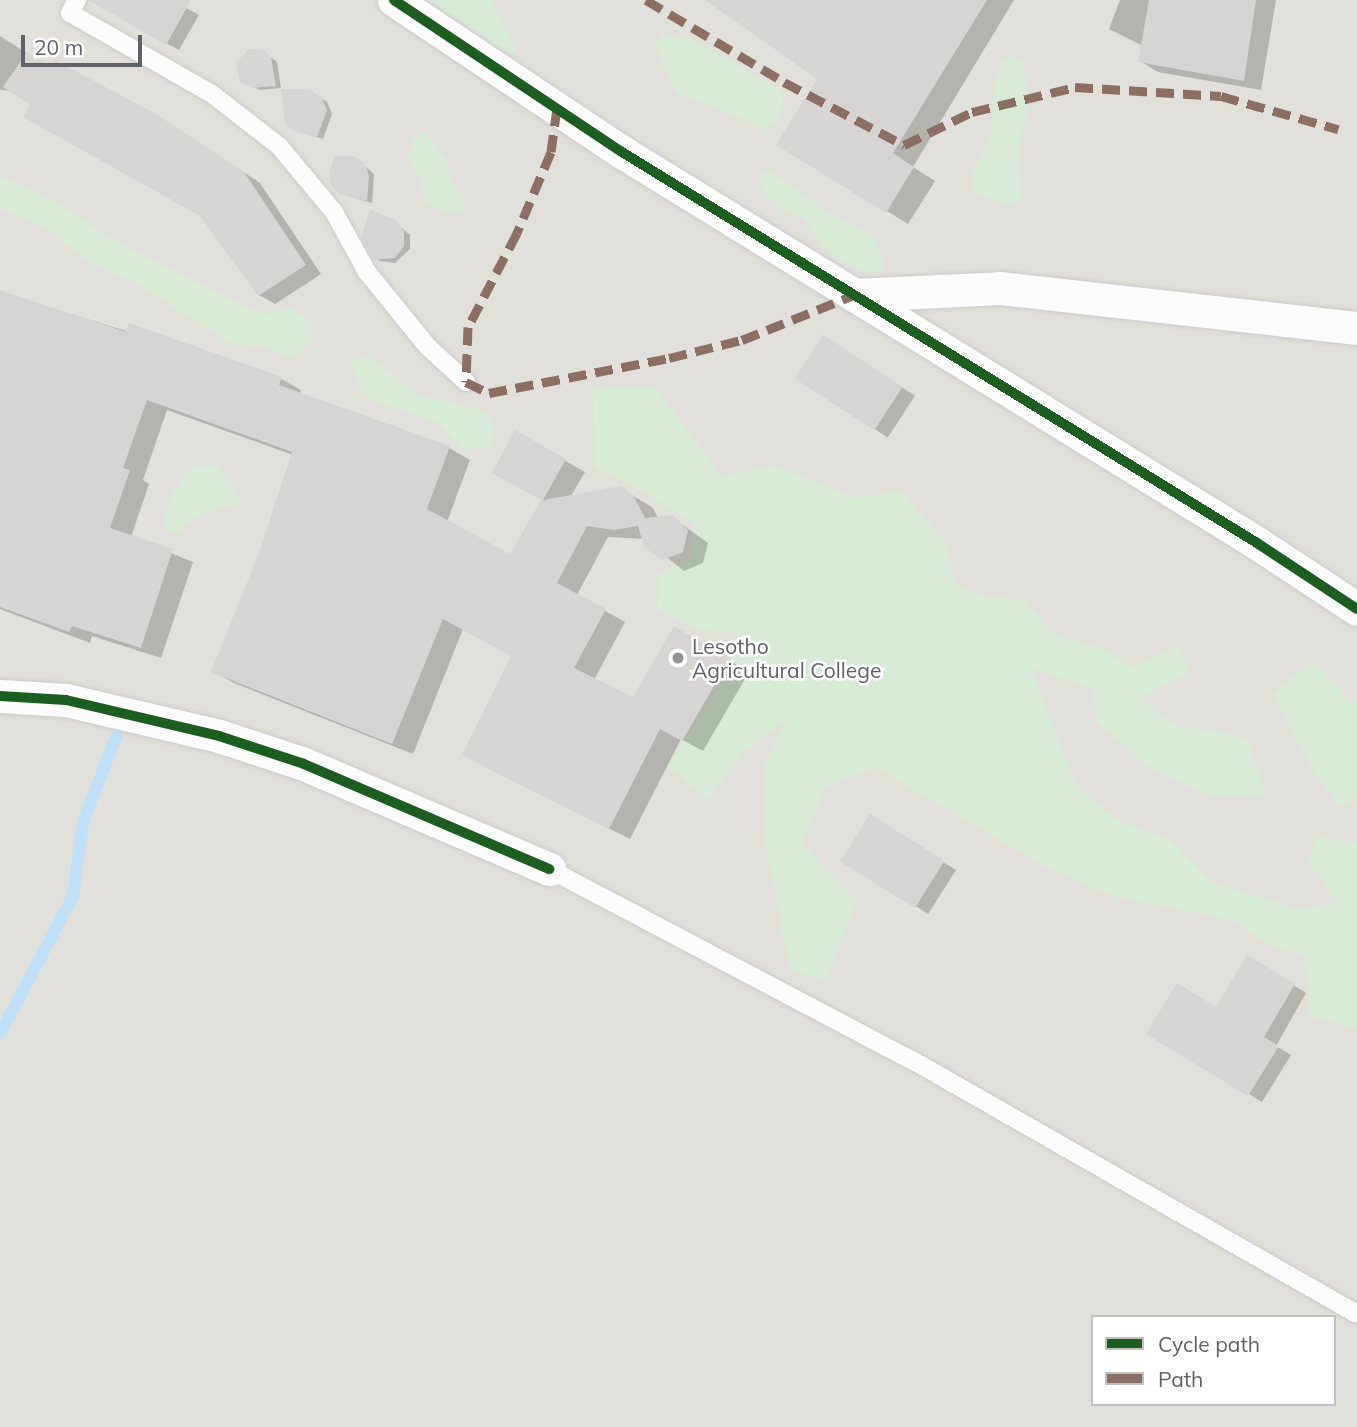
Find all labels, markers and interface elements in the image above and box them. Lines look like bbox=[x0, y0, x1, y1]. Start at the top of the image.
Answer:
scale bar bbox=[24, 21, 145, 65]
text: 20 m bbox=[34, 34, 83, 60]
place label: Lesotho Agricultural College bbox=[692, 633, 881, 683]
marker: Lesotho Agricultural College bbox=[670, 650, 686, 666]
legend bbox=[1091, 1315, 1336, 1406]
text: Cycle path bbox=[1158, 1331, 1260, 1357]
text: Path bbox=[1158, 1366, 1203, 1392]

